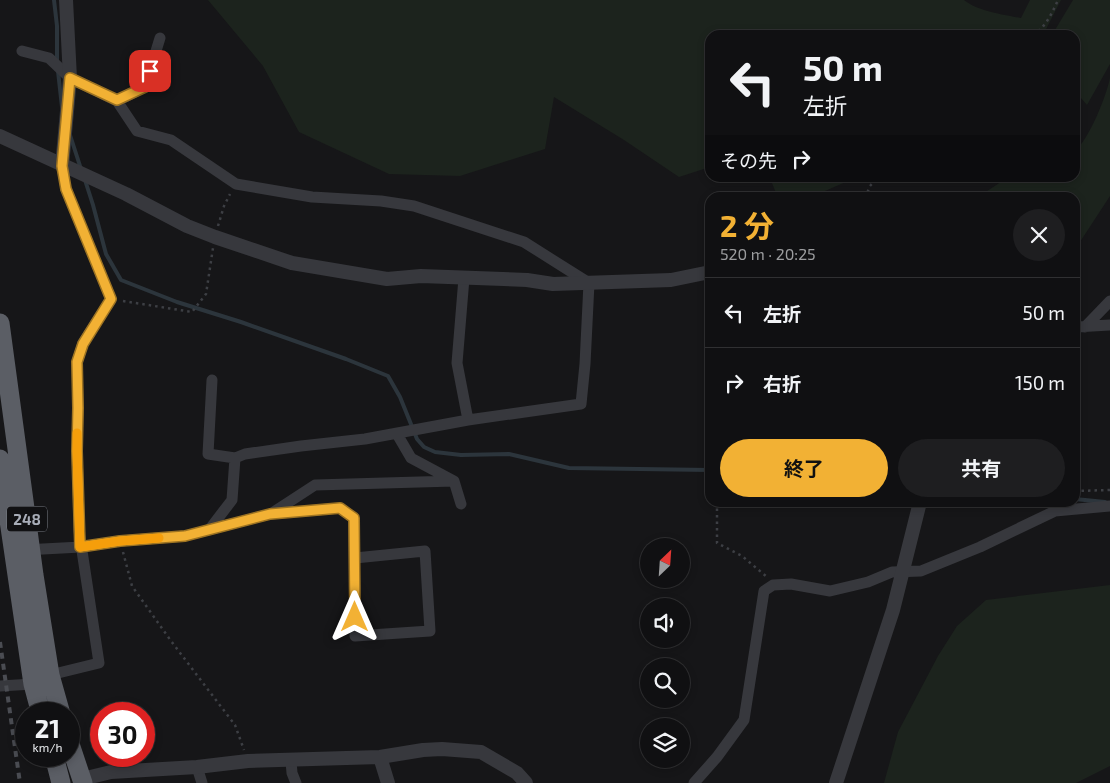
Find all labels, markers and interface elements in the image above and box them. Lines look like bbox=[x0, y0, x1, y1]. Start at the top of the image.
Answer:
text: 50 m bbox=[803, 46, 883, 88]
pin bbox=[129, 50, 171, 92]
icon: left bbox=[720, 50, 785, 115]
icon: arrive bbox=[136, 57, 164, 85]
text: 左折 bbox=[803, 92, 847, 118]
icon: right bbox=[787, 145, 815, 173]
text: その先 bbox=[720, 149, 777, 172]
text: 2 分 bbox=[720, 207, 774, 243]
button: close bbox=[1013, 209, 1065, 261]
text: 520 m · 20:25 bbox=[720, 244, 816, 263]
icon: left bbox=[720, 299, 748, 327]
text: 50 m bbox=[1022, 301, 1065, 324]
text: 左折 bbox=[763, 302, 801, 325]
icon: right bbox=[720, 369, 748, 397]
text: 150 m bbox=[1015, 371, 1065, 394]
text: 右折 bbox=[763, 372, 801, 395]
button: 終了 bbox=[720, 439, 888, 497]
button: 共有 bbox=[898, 439, 1065, 497]
road number: 248 bbox=[7, 506, 47, 532]
north arrow bbox=[640, 538, 690, 588]
map controls bbox=[640, 538, 690, 768]
position arrow bbox=[328, 590, 380, 642]
button: sound bbox=[640, 598, 690, 648]
button: search bbox=[640, 658, 690, 708]
speed limit sign: 30 bbox=[90, 702, 155, 767]
text: 21 bbox=[35, 713, 60, 743]
button: layers bbox=[640, 718, 690, 768]
text: km/h bbox=[33, 740, 62, 754]

